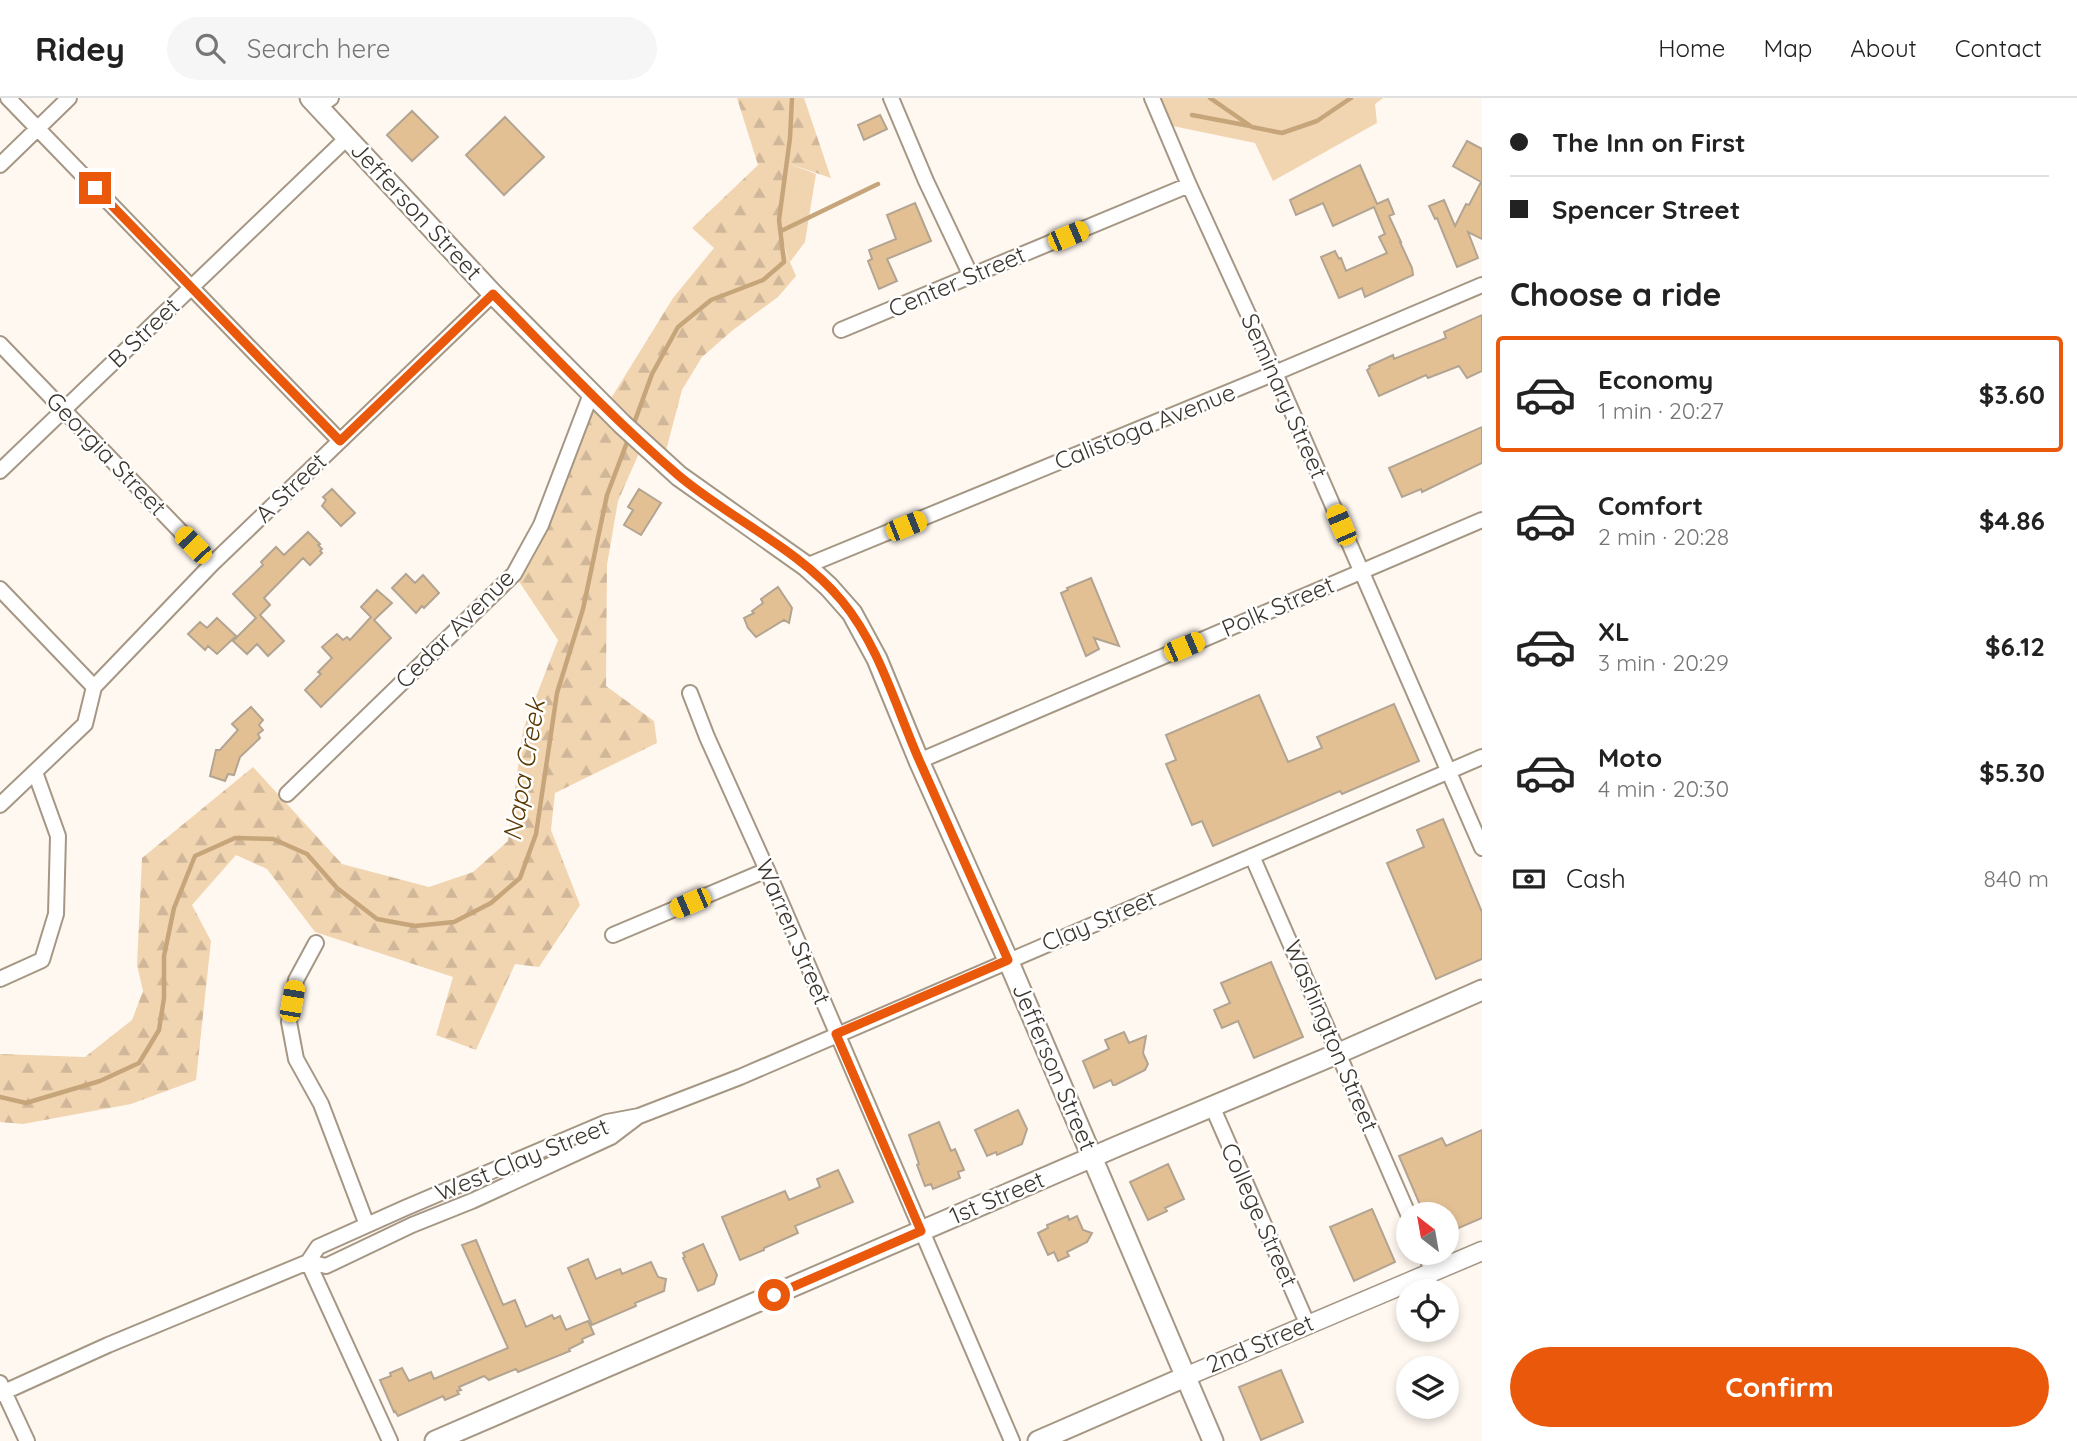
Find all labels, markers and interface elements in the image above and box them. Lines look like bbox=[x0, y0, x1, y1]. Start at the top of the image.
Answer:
search box bbox=[167, 17, 657, 80]
text: Ridey bbox=[35, 28, 125, 69]
icon: search bbox=[191, 29, 229, 67]
text: Search here bbox=[247, 32, 390, 65]
text: Home bbox=[1658, 33, 1725, 63]
text: Map bbox=[1763, 33, 1812, 63]
text: About bbox=[1850, 33, 1917, 63]
text: Contact bbox=[1955, 33, 2042, 63]
text: The Inn on First bbox=[1552, 126, 1746, 159]
street label: Jefferson Street bbox=[345, 135, 489, 286]
route end bbox=[79, 172, 111, 204]
text: Spencer Street bbox=[1552, 193, 1740, 226]
car bbox=[1045, 218, 1092, 254]
street label: Center Street bbox=[884, 239, 1030, 323]
text: Choose a ride bbox=[1510, 274, 1722, 314]
street label: B Street bbox=[101, 291, 185, 374]
street label: Seminary Street bbox=[1235, 308, 1335, 483]
icon: car bbox=[1514, 363, 1577, 426]
text: Economy bbox=[1598, 363, 1713, 396]
street label: Calistoga Avenue bbox=[1050, 376, 1240, 476]
text: $3.60 bbox=[1979, 378, 2045, 411]
street label: Georgia Street bbox=[40, 385, 173, 521]
text: 1 min · 20:27 bbox=[1598, 396, 1724, 425]
street label: A Street bbox=[248, 446, 332, 529]
icon: car bbox=[1514, 489, 1577, 552]
text: Comfort bbox=[1598, 489, 1703, 522]
car bbox=[1324, 502, 1359, 548]
text: $4.86 bbox=[1979, 504, 2045, 537]
car bbox=[883, 508, 930, 544]
text: 2 min · 20:28 bbox=[1598, 522, 1729, 551]
car bbox=[171, 523, 216, 567]
street label: Cedar Avenue bbox=[388, 562, 520, 694]
street label: Polk Street bbox=[1217, 569, 1338, 643]
icon: car bbox=[1514, 615, 1577, 678]
text: XL bbox=[1598, 615, 1630, 648]
car bbox=[1161, 629, 1208, 665]
text: $6.12 bbox=[1985, 630, 2045, 663]
text: 3 min · 20:29 bbox=[1598, 648, 1729, 677]
water label: Napa Creek bbox=[495, 695, 553, 843]
icon: car bbox=[1514, 741, 1577, 804]
text: Moto bbox=[1598, 741, 1662, 774]
text: $5.30 bbox=[1979, 756, 2045, 789]
text: 4 min · 20:30 bbox=[1598, 774, 1729, 803]
street label: Warren Street bbox=[750, 854, 838, 1009]
icon: cash bbox=[1510, 860, 1548, 898]
text: Cash bbox=[1566, 862, 1626, 895]
text: 840 m bbox=[1984, 864, 2049, 893]
street label: Clay Street bbox=[1037, 883, 1160, 958]
car bbox=[667, 885, 714, 921]
street label: Washington Street bbox=[1278, 935, 1386, 1136]
car bbox=[279, 978, 306, 1024]
street label: Jefferson Street bbox=[1006, 978, 1104, 1155]
street label: West Clay Street bbox=[431, 1111, 612, 1207]
street label: College Street bbox=[1215, 1138, 1305, 1291]
street label: 1st Street bbox=[945, 1164, 1049, 1231]
north arrow bbox=[1396, 1202, 1460, 1265]
map controls bbox=[1396, 1202, 1459, 1419]
route start bbox=[758, 1279, 790, 1311]
button: locate bbox=[1396, 1279, 1459, 1342]
street label: 2nd Street bbox=[1201, 1307, 1318, 1379]
button: Confirm bbox=[1510, 1347, 2049, 1427]
button: layers bbox=[1396, 1356, 1459, 1419]

